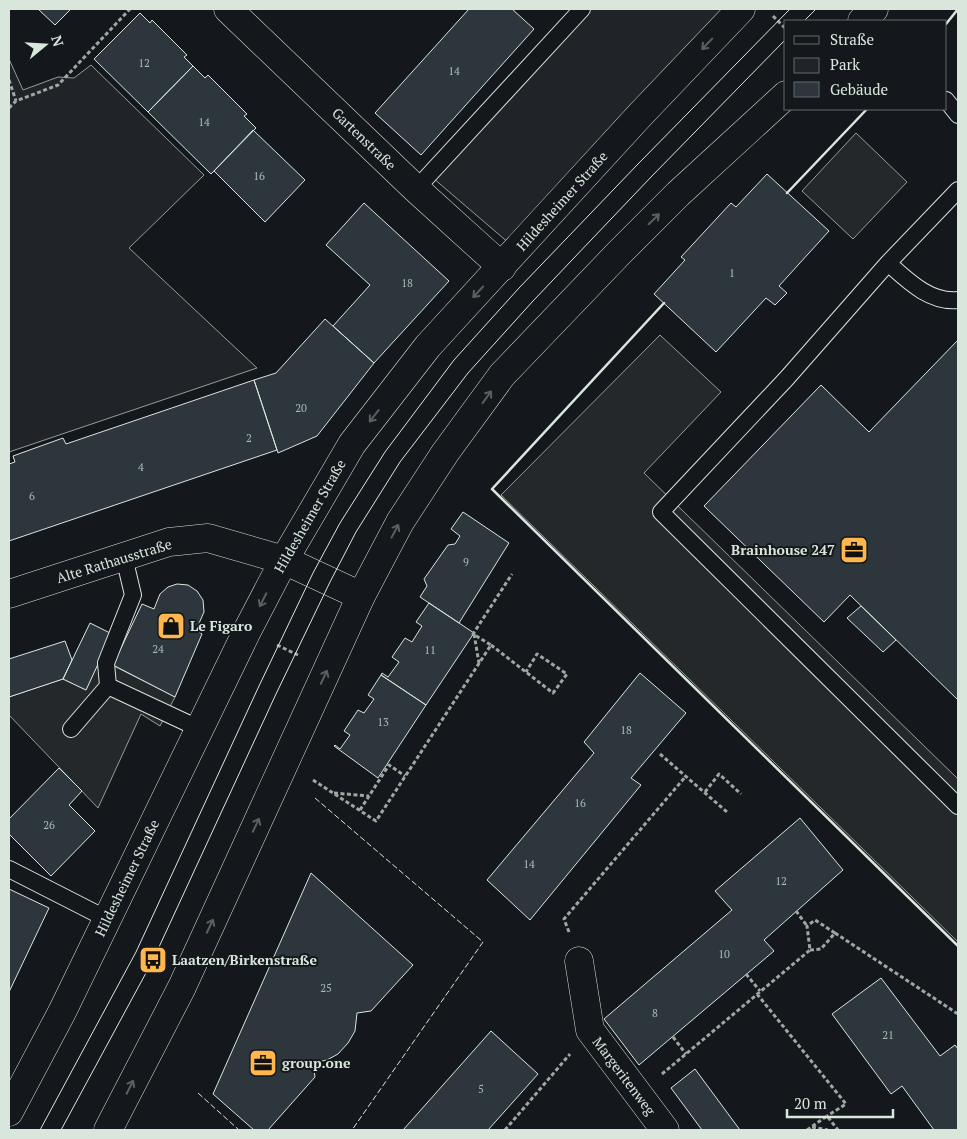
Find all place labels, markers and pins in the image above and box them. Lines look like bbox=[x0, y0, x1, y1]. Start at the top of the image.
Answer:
office icon: Brainhouse 247 bbox=[839, 535, 869, 565]
place label: Brainhouse 247 bbox=[731, 540, 835, 559]
shop icon: Le Figaro bbox=[156, 611, 186, 641]
place label: Le Figaro bbox=[190, 616, 252, 635]
bus stop icon: Laatzen/Birkenstraße bbox=[138, 945, 168, 975]
place label: Laatzen/Birkenstraße bbox=[172, 950, 317, 969]
office icon: group.one bbox=[248, 1048, 278, 1078]
place label: group.one bbox=[282, 1053, 351, 1072]

